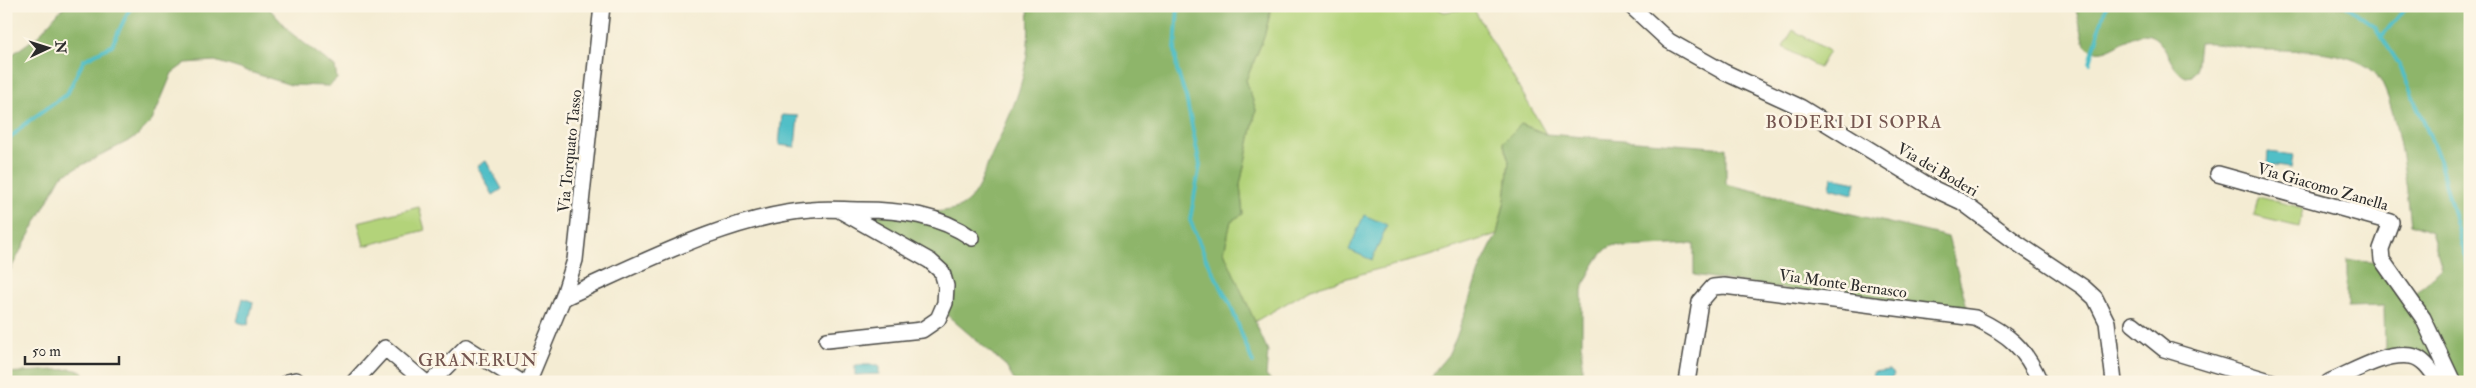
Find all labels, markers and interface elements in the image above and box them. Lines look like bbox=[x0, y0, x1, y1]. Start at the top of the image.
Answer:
north arrow bbox=[22, 22, 72, 72]
text: N bbox=[51, 39, 69, 54]
street label: Via Torquato Tasso bbox=[554, 88, 586, 214]
district label: BODERI DI SOPRA bbox=[1765, 111, 1943, 134]
street label: Via dei Boderi bbox=[1893, 139, 1982, 201]
street label: Via Giacomo Zanella bbox=[2255, 159, 2391, 215]
street label: Via Monte Bernasco bbox=[1777, 265, 1909, 303]
scale bar bbox=[25, 333, 119, 365]
text: 50 m bbox=[32, 342, 61, 361]
district label: GRANERUN bbox=[418, 349, 538, 372]

